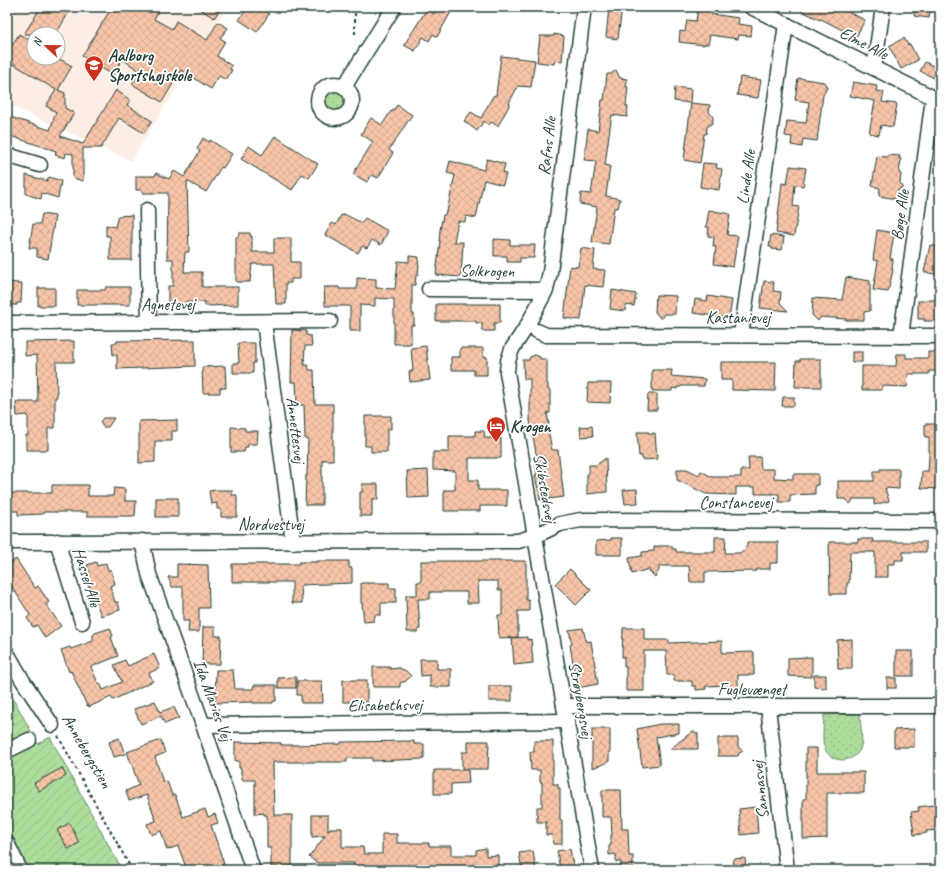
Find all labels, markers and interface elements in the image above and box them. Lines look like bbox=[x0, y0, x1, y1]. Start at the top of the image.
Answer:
street label: Elme Alle bbox=[836, 22, 893, 65]
north arrow bbox=[26, 26, 66, 66]
text: N bbox=[29, 34, 45, 48]
place label: Aalborg Sportshøjskole bbox=[108, 45, 193, 86]
school or university icon: Aalborg Sportshøjskole bbox=[83, 54, 105, 82]
street label: Rafns Alle bbox=[533, 114, 561, 176]
street label: Linde Alle bbox=[732, 147, 760, 205]
street label: Bøge Alle bbox=[886, 187, 914, 241]
street label: Solkrogen bbox=[460, 260, 515, 282]
street label: Agnetevej bbox=[141, 294, 197, 315]
street label: Kastanievej bbox=[706, 307, 773, 328]
street label: Annettesvej bbox=[282, 396, 311, 467]
hotel icon: Krogen bbox=[485, 415, 507, 443]
place label: Krogen bbox=[510, 416, 552, 437]
street label: Skibstedsvej bbox=[529, 452, 562, 526]
street label: Constancevej bbox=[699, 492, 775, 513]
street label: Nordvestvej bbox=[238, 514, 307, 535]
street label: Hassel Alle bbox=[68, 545, 106, 611]
street label: Ida Maries Vej bbox=[189, 656, 238, 746]
street label: Strøybergsvej bbox=[564, 660, 599, 743]
street label: Fuglevænget bbox=[718, 679, 789, 700]
street label: Elisabethsvej bbox=[348, 694, 425, 716]
street label: Annebergstien bbox=[57, 710, 117, 792]
street label: Sannasvej bbox=[746, 758, 773, 820]

